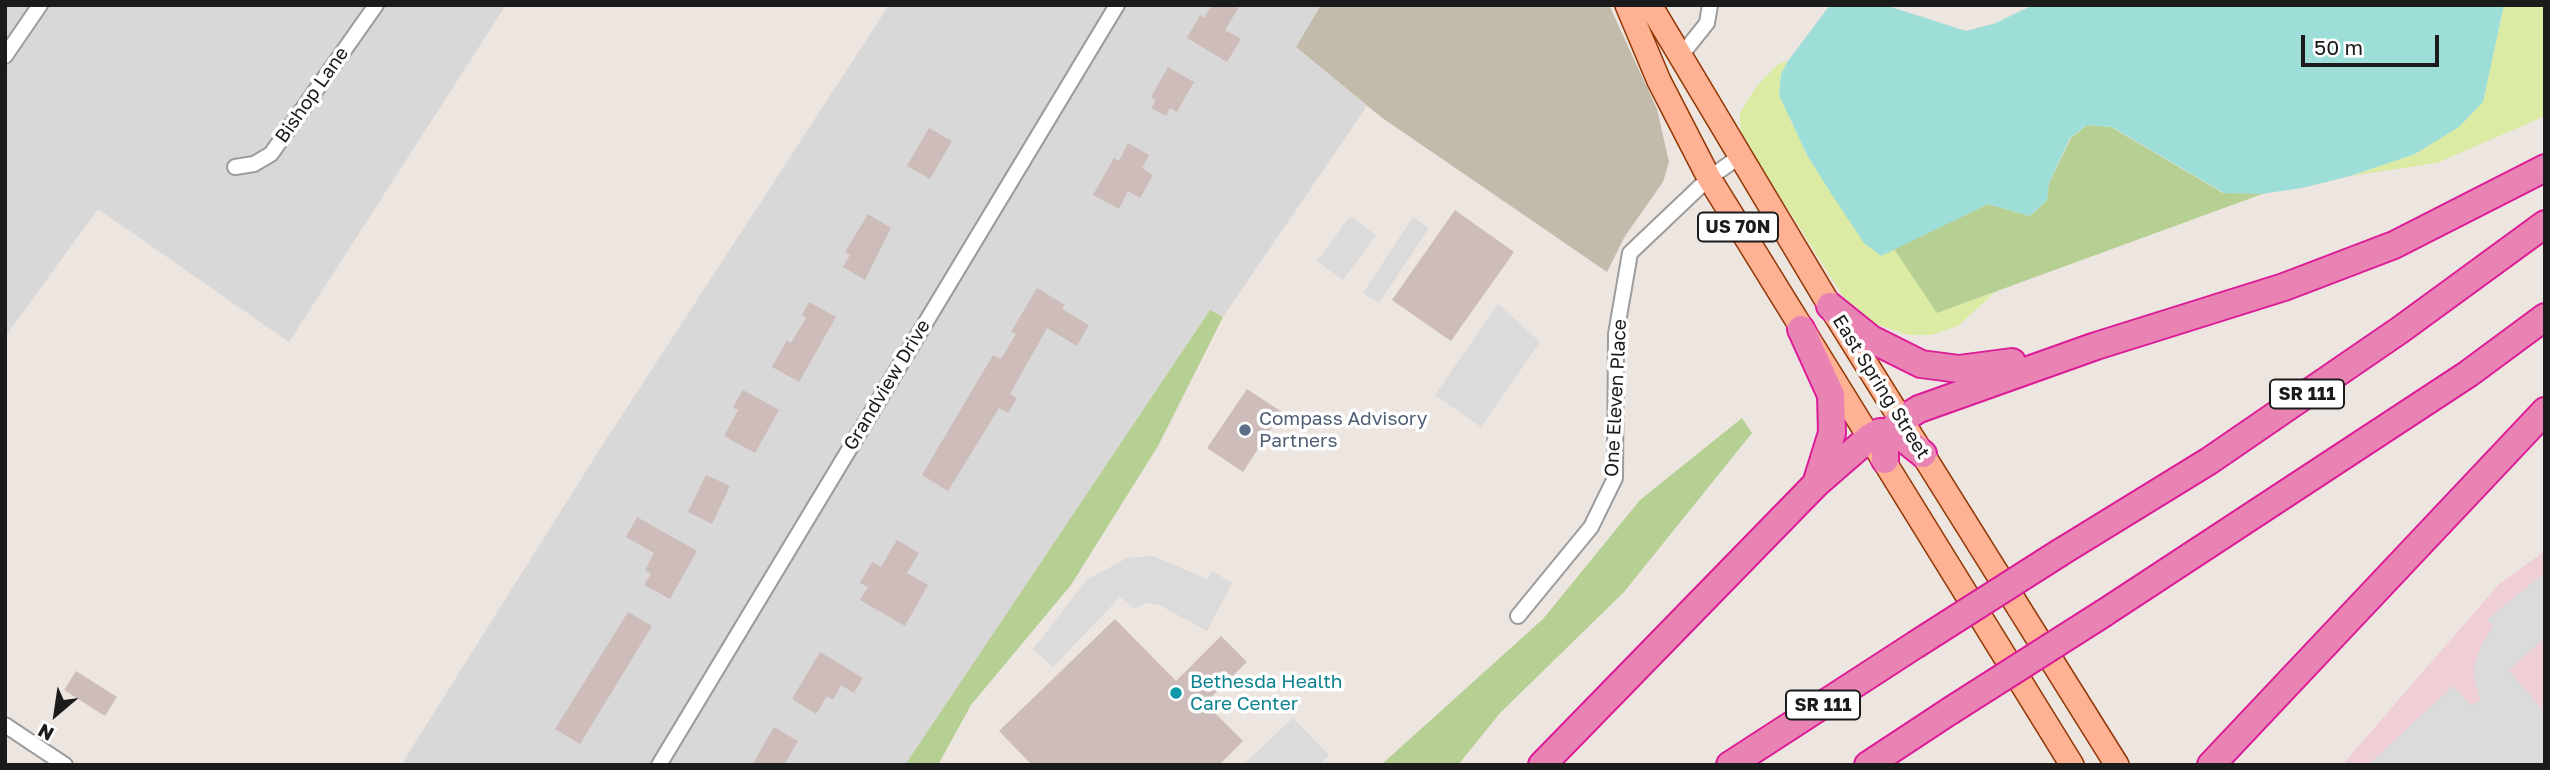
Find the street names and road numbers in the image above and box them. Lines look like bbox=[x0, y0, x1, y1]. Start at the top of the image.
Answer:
street label: Bishop Lane bbox=[271, 43, 353, 147]
road number: US 70N bbox=[1698, 212, 1778, 242]
street label: East Spring Street bbox=[1828, 311, 1934, 463]
street label: Grandview Drive bbox=[839, 315, 935, 455]
street label: One Eleven Place bbox=[1600, 319, 1632, 477]
road number: SR 111 bbox=[2270, 380, 2344, 408]
road number: SR 111 bbox=[1786, 690, 1860, 720]

